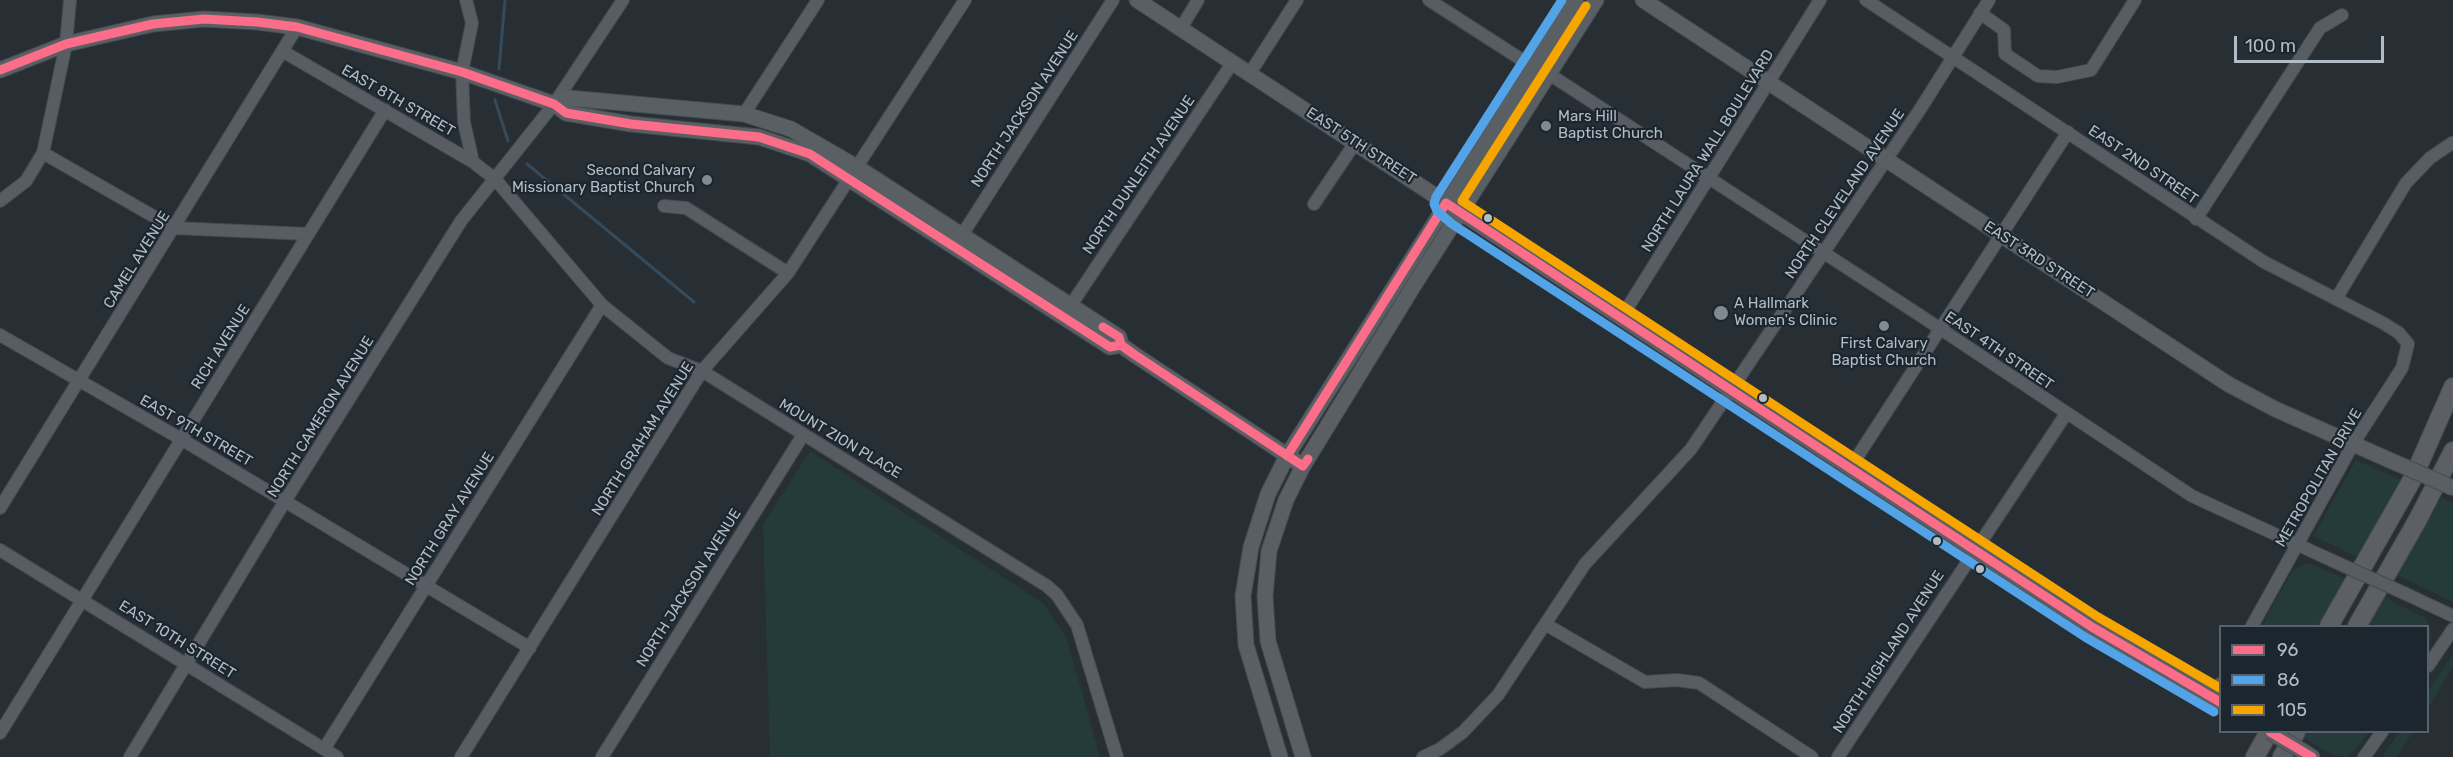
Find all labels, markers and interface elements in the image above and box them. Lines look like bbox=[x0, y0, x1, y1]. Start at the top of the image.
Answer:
scale bar bbox=[2237, 24, 2387, 62]
street label: NORTH JACKSON AVENUE bbox=[968, 27, 1082, 191]
text: 100 m bbox=[2245, 35, 2296, 57]
street label: NORTH LAURA WALL BOULEVARD bbox=[1638, 46, 1778, 256]
street label: EAST 8TH STREET bbox=[338, 61, 458, 141]
street label: NORTH DUNLEITH AVENUE bbox=[1079, 92, 1199, 258]
street label: EAST 5TH STREET bbox=[1303, 104, 1419, 188]
street label: NORTH CLEVELAND AVENUE bbox=[1781, 106, 1909, 282]
place label: Mars Hill Baptist Church bbox=[1558, 108, 1663, 143]
marker: Mars Hill Baptist Church bbox=[1539, 119, 1553, 133]
street label: EAST 2ND STREET bbox=[2085, 122, 2201, 208]
place label: Second Calvary Missionary Baptist Church bbox=[512, 162, 695, 197]
marker: Second Calvary Missionary Baptist Church bbox=[700, 173, 714, 187]
street label: CAMEL AVENUE bbox=[100, 208, 174, 312]
unlabelled marker bbox=[1482, 212, 1494, 224]
street label: EAST 3RD STREET bbox=[1980, 218, 2098, 302]
place label: A Hallmark Women's Clinic bbox=[1734, 295, 1837, 330]
street label: RICH AVENUE bbox=[188, 301, 254, 393]
marker: A Hallmark Women's Clinic bbox=[1712, 304, 1730, 322]
street label: EAST 4TH STREET bbox=[1941, 308, 2057, 394]
marker: First Calvary Baptist Church bbox=[1877, 319, 1891, 333]
street label: NORTH CAMERON AVENUE bbox=[264, 333, 378, 501]
place label: First Calvary Baptist Church bbox=[1832, 335, 1936, 370]
street label: NORTH GRAHAM AVENUE bbox=[588, 359, 698, 519]
street label: EAST 9TH STREET bbox=[136, 391, 256, 471]
unlabelled marker bbox=[1757, 392, 1769, 404]
street label: MOUNT ZION PLACE bbox=[775, 395, 905, 483]
street label: METROPOLITAN DRIVE bbox=[2272, 406, 2366, 550]
street label: NORTH GRAY AVENUE bbox=[402, 449, 498, 589]
street label: NORTH JACKSON AVENUE bbox=[633, 506, 745, 670]
unlabelled marker bbox=[1931, 535, 1943, 547]
unlabelled marker bbox=[1974, 563, 1986, 575]
street label: NORTH HIGHLAND AVENUE bbox=[1830, 567, 1948, 737]
street label: EAST 10TH STREET bbox=[115, 597, 239, 683]
legend bbox=[2219, 625, 2429, 733]
text: 96 bbox=[2277, 639, 2298, 661]
text: 86 bbox=[2277, 669, 2299, 691]
text: 105 bbox=[2277, 699, 2307, 721]

